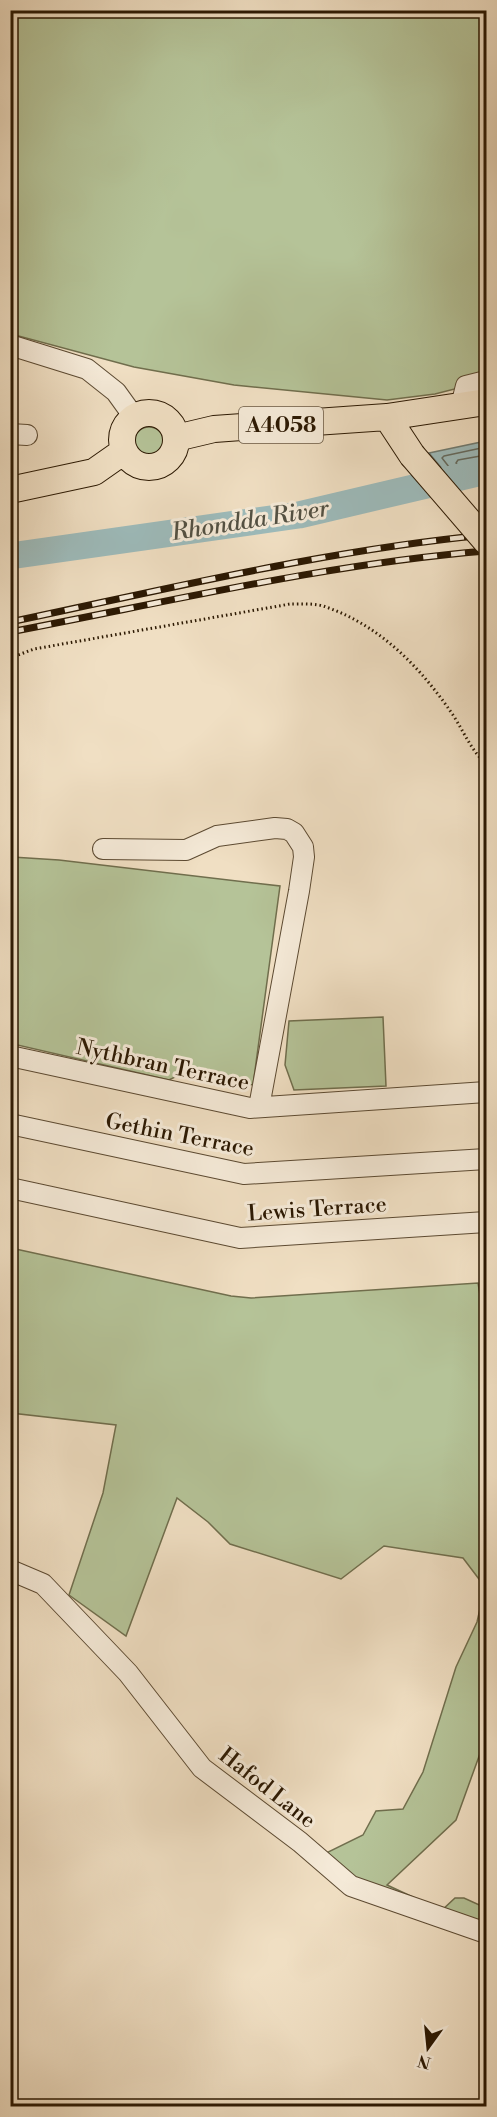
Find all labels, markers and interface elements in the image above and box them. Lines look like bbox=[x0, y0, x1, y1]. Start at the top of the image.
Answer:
road number: A4058 bbox=[239, 407, 323, 443]
water label: Rhondda River bbox=[168, 494, 332, 548]
street label: Nythbran Terrace bbox=[74, 1034, 252, 1097]
street label: Gethin Terrace bbox=[103, 1108, 256, 1163]
street label: Lewis Terrace bbox=[247, 1191, 388, 1228]
street label: Hafod Lane bbox=[213, 1742, 321, 1834]
north arrow bbox=[398, 2018, 458, 2078]
text: N bbox=[415, 2050, 433, 2073]

